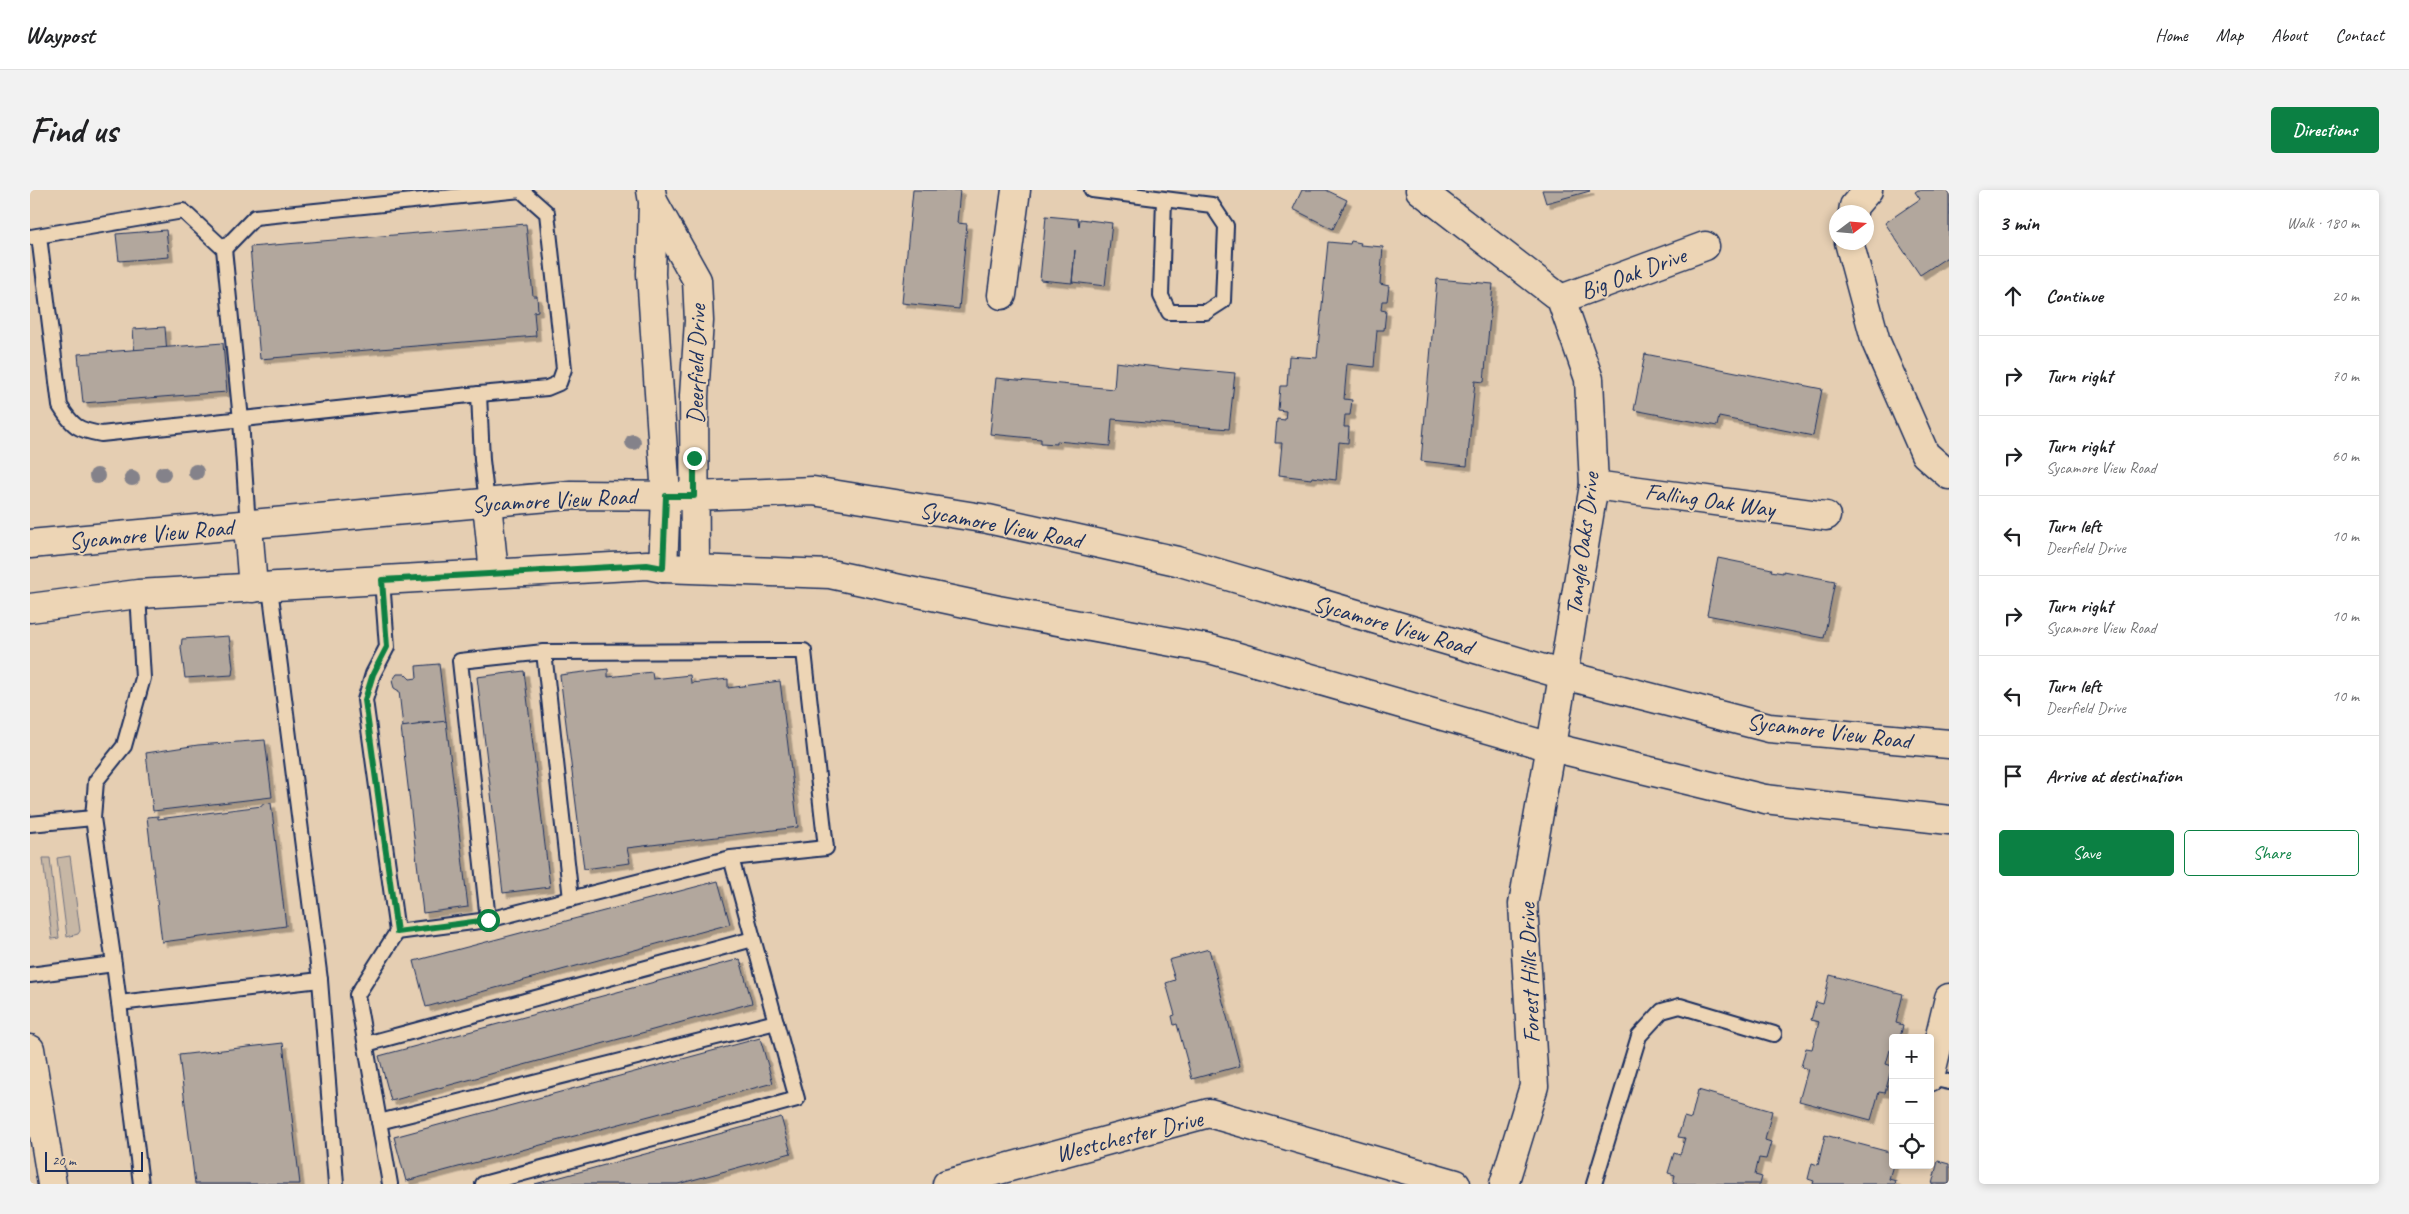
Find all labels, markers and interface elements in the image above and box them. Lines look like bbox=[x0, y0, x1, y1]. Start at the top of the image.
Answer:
text: Waypost bbox=[25, 20, 95, 50]
text: Home bbox=[2155, 24, 2188, 46]
text: Map bbox=[2216, 24, 2243, 46]
text: About bbox=[2271, 24, 2307, 46]
text: Contact bbox=[2335, 24, 2384, 46]
button: Directions bbox=[2271, 107, 2379, 153]
text: Find us bbox=[30, 108, 117, 153]
north arrow bbox=[1829, 205, 1874, 250]
text: 3 min bbox=[1999, 210, 2039, 236]
text: Walk · 180 m bbox=[2287, 213, 2359, 233]
street label: Big Oak Drive bbox=[1576, 239, 1692, 306]
icon: ahead bbox=[1999, 282, 2027, 310]
text: Continue bbox=[2046, 284, 2103, 308]
text: 20 m bbox=[2332, 286, 2359, 306]
street label: Deerfield Drive bbox=[680, 302, 712, 424]
icon: right bbox=[1999, 362, 2027, 390]
text: Turn right bbox=[2046, 364, 2113, 388]
text: 70 m bbox=[2332, 366, 2359, 386]
text: Turn right bbox=[2046, 434, 2113, 458]
icon: right bbox=[1999, 442, 2027, 470]
text: 60 m bbox=[2332, 446, 2359, 466]
route end bbox=[683, 447, 706, 470]
text: Sycamore View Road bbox=[2046, 458, 2156, 478]
street label: Tangle Oaks Drive bbox=[1558, 469, 1606, 617]
street label: Falling Oak Way bbox=[1643, 476, 1779, 524]
street label: Sycamore View Road bbox=[471, 481, 641, 519]
street label: Sycamore View Road bbox=[917, 495, 1088, 556]
street label: Sycamore View Road bbox=[67, 512, 238, 556]
text: Turn left bbox=[2046, 514, 2101, 538]
icon: left bbox=[1999, 522, 2027, 550]
text: 10 m bbox=[2332, 526, 2359, 546]
text: Deerfield Drive bbox=[2046, 538, 2126, 558]
street label: Sycamore View Road bbox=[1309, 588, 1480, 663]
text: Turn right bbox=[2046, 594, 2113, 618]
icon: right bbox=[1999, 602, 2027, 630]
text: 10 m bbox=[2332, 606, 2359, 626]
text: Sycamore View Road bbox=[2046, 618, 2156, 638]
text: Turn left bbox=[2046, 674, 2101, 698]
icon: left bbox=[1999, 682, 2027, 710]
text: 10 m bbox=[2332, 686, 2359, 706]
text: Deerfield Drive bbox=[2046, 698, 2126, 718]
street label: Sycamore View Road bbox=[1745, 706, 1916, 756]
icon: arrive bbox=[1999, 762, 2027, 790]
text: Arrive at destination bbox=[2046, 764, 2182, 788]
button: Save bbox=[1999, 830, 2174, 876]
button: Share bbox=[2184, 830, 2359, 876]
street label: Forest Hills Drive bbox=[1511, 900, 1546, 1044]
route start bbox=[477, 909, 500, 932]
map controls bbox=[1889, 1034, 1934, 1169]
button: + bbox=[1889, 1034, 1934, 1079]
button: − bbox=[1889, 1079, 1934, 1124]
street label: Westchester Drive bbox=[1052, 1103, 1208, 1169]
button: locate bbox=[1889, 1124, 1934, 1169]
scale bar bbox=[45, 1149, 142, 1172]
text: 20 m bbox=[52, 1152, 76, 1169]

